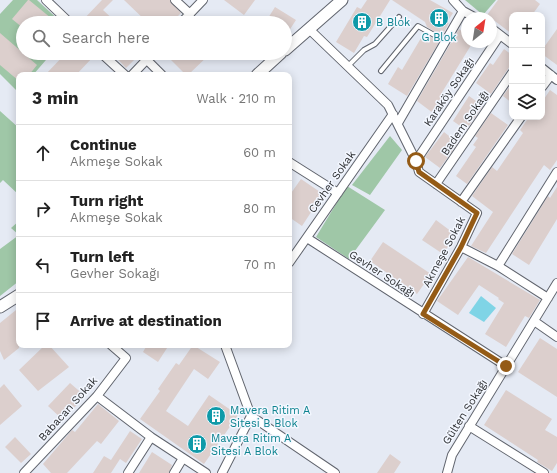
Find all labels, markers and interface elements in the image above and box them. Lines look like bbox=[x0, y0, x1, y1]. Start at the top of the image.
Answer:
building icon: G Blok bbox=[428, 7, 450, 29]
building icon: B Blok bbox=[351, 11, 373, 33]
north arrow bbox=[461, 12, 497, 48]
map controls bbox=[509, 12, 545, 120]
button: + bbox=[509, 12, 545, 48]
search box bbox=[16, 16, 292, 60]
place label: B Blok bbox=[376, 16, 410, 29]
icon: search bbox=[30, 27, 52, 49]
text: Search here bbox=[62, 29, 150, 47]
place label: G Blok bbox=[421, 31, 457, 44]
button: − bbox=[509, 48, 545, 84]
street label: Karaköy Sokağı bbox=[421, 55, 477, 129]
button: layers bbox=[509, 84, 545, 120]
text: 3 min bbox=[32, 88, 78, 108]
street label: Badem Sokağı bbox=[438, 88, 492, 158]
text: Walk · 210 m bbox=[196, 91, 276, 106]
text: Continue bbox=[70, 136, 137, 154]
icon: ahead bbox=[32, 142, 54, 164]
text: 60 m bbox=[243, 145, 276, 160]
street label: Cevher Sokak bbox=[306, 148, 358, 216]
route start bbox=[407, 152, 425, 170]
text: Akmeşe Sokak bbox=[70, 154, 163, 169]
text: Turn right bbox=[70, 192, 143, 210]
icon: right bbox=[32, 198, 54, 220]
text: 80 m bbox=[243, 201, 276, 216]
text: Akmeşe Sokak bbox=[70, 210, 163, 225]
street label: Akmeşe Sokak bbox=[420, 214, 468, 290]
text: Turn left bbox=[70, 248, 134, 266]
street label: Gevher Sokağı bbox=[347, 248, 417, 300]
icon: left bbox=[32, 254, 54, 276]
text: 70 m bbox=[244, 257, 276, 272]
text: Gevher Sokağı bbox=[70, 266, 160, 281]
icon: arrive bbox=[32, 310, 54, 332]
text: Arrive at destination bbox=[70, 312, 222, 330]
route end bbox=[497, 357, 515, 375]
street label: Babacan Sokak bbox=[36, 374, 100, 444]
street label: Gülten Sokağı bbox=[440, 377, 490, 447]
place label: Mavera Ritim A Sitesi B Blok bbox=[230, 404, 310, 430]
building icon: Mavera Ritim A Sitesi B Blok bbox=[205, 405, 227, 427]
place label: Mavera Ritim A Sitesi A Blok bbox=[211, 432, 291, 458]
building icon: Mavera Ritim A Sitesi A Blok bbox=[186, 433, 208, 455]

